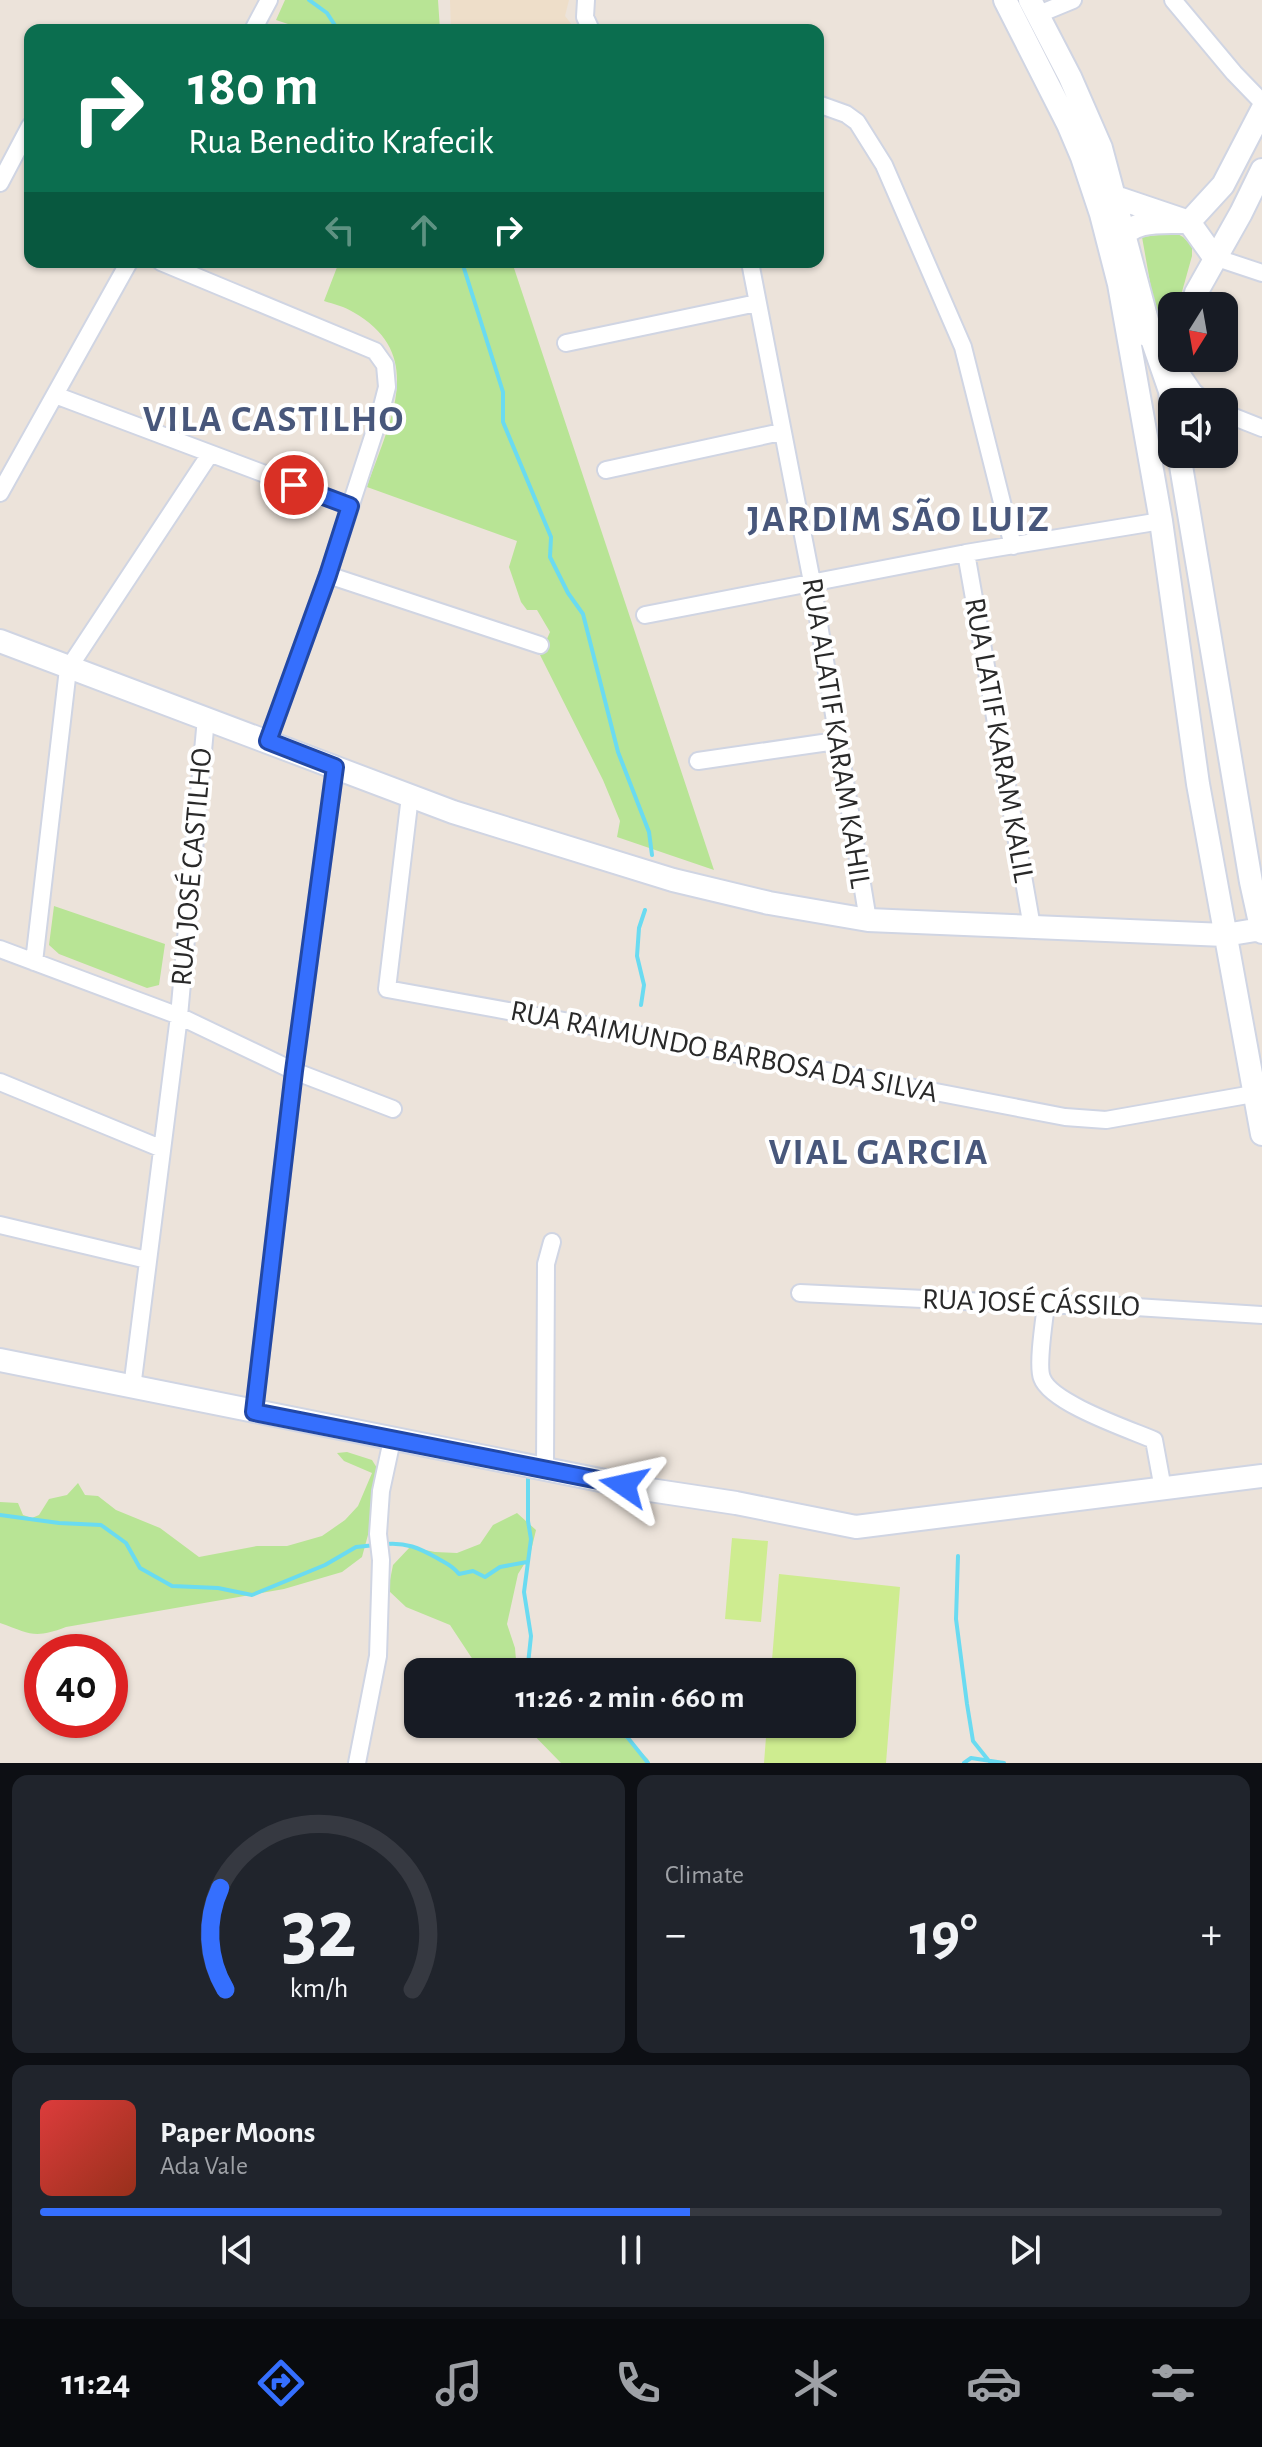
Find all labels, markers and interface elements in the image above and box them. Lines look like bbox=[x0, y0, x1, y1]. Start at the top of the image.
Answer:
icon: right bbox=[56, 56, 160, 160]
text: 180 m bbox=[188, 59, 319, 115]
text: Rua Benedito Krafecik bbox=[188, 124, 494, 160]
icon: left bbox=[318, 208, 362, 252]
icon: ahead bbox=[402, 208, 446, 252]
icon: right bbox=[486, 208, 530, 252]
north arrow bbox=[1158, 292, 1238, 372]
map controls bbox=[1158, 292, 1238, 468]
button: sound bbox=[1158, 388, 1238, 468]
district label: VILA CASTILHO bbox=[143, 401, 405, 439]
pin bbox=[260, 451, 328, 519]
icon: arrive bbox=[272, 463, 316, 507]
district label: JARDIM SÃO LUIZ bbox=[747, 497, 1051, 539]
street label: RUA ALATIF KARAM KAHIL bbox=[797, 576, 875, 891]
street label: RUA LATIF KARAM KALIL bbox=[959, 595, 1039, 885]
street label: RUA JOSÉ CASTILHO bbox=[165, 747, 217, 987]
street label: RUA RAIMUNDO BARBOSA DA SILVA bbox=[508, 996, 940, 1108]
district label: VIAL GARCIA bbox=[768, 1134, 990, 1172]
street label: RUA JOSÉ CÁSSILO bbox=[922, 1282, 1140, 1322]
position arrow bbox=[582, 1443, 666, 1527]
speed limit sign: 40 bbox=[24, 1634, 128, 1738]
text: 11:26 · 2 min · 660 m bbox=[516, 1683, 744, 1713]
text: Climate bbox=[665, 1862, 744, 1888]
text: 32 bbox=[281, 1889, 356, 1973]
text: 19° bbox=[909, 1906, 978, 1966]
text: − bbox=[665, 1913, 686, 1957]
text: + bbox=[1201, 1913, 1222, 1957]
text: km/h bbox=[289, 1974, 348, 2003]
text: Paper Moons bbox=[160, 2118, 315, 2148]
text: Ada Vale bbox=[160, 2153, 248, 2179]
icon: previous bbox=[215, 2228, 259, 2272]
icon: pause bbox=[609, 2228, 653, 2272]
icon: next bbox=[1003, 2228, 1047, 2272]
icon: directions bbox=[253, 2355, 309, 2411]
icon: music bbox=[431, 2355, 487, 2411]
icon: phone bbox=[610, 2355, 666, 2411]
icon: climate bbox=[788, 2355, 844, 2411]
icon: car bbox=[966, 2355, 1022, 2411]
icon: filters bbox=[1145, 2355, 1201, 2411]
text: 11:24 bbox=[61, 2365, 130, 2401]

